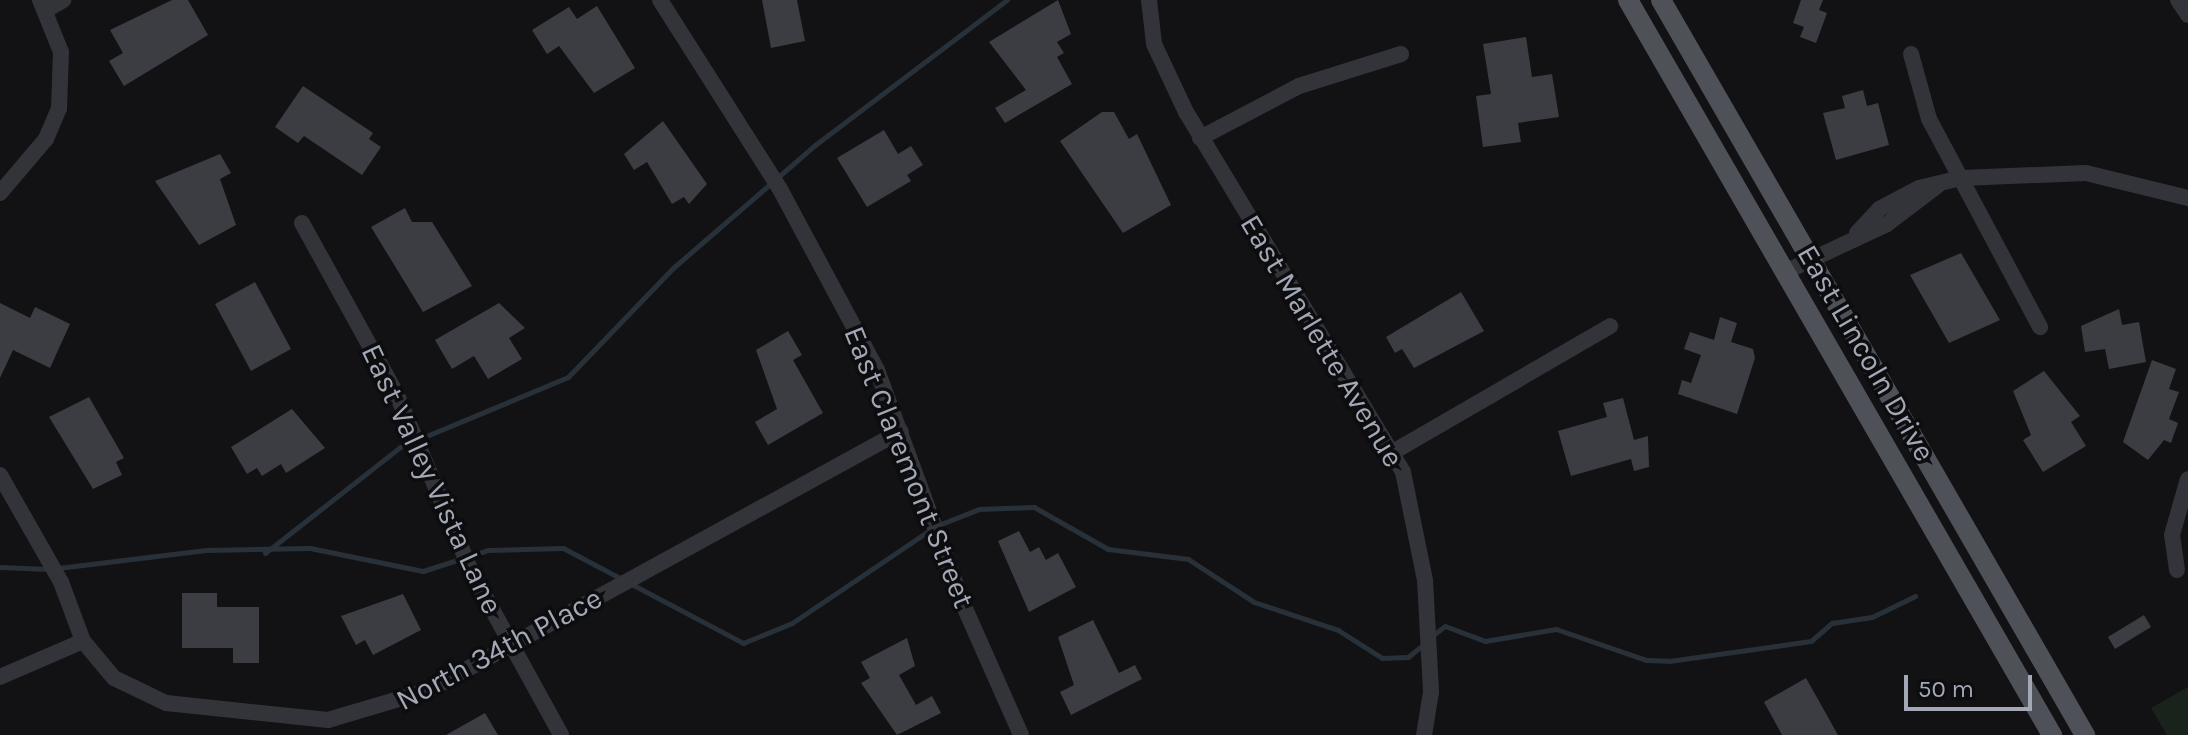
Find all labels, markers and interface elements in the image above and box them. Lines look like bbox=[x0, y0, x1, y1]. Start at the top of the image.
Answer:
street label: East Marlette Avenue bbox=[1232, 208, 1412, 474]
street label: East Lincoln Drive bbox=[1789, 238, 1943, 468]
street label: East Claremont Street bbox=[836, 321, 982, 613]
street label: East Valley Vista Lane bbox=[354, 338, 510, 620]
street label: North 34th Place bbox=[390, 580, 608, 718]
scale bar bbox=[1908, 659, 2036, 709]
text: 50 m bbox=[1918, 675, 1974, 703]

